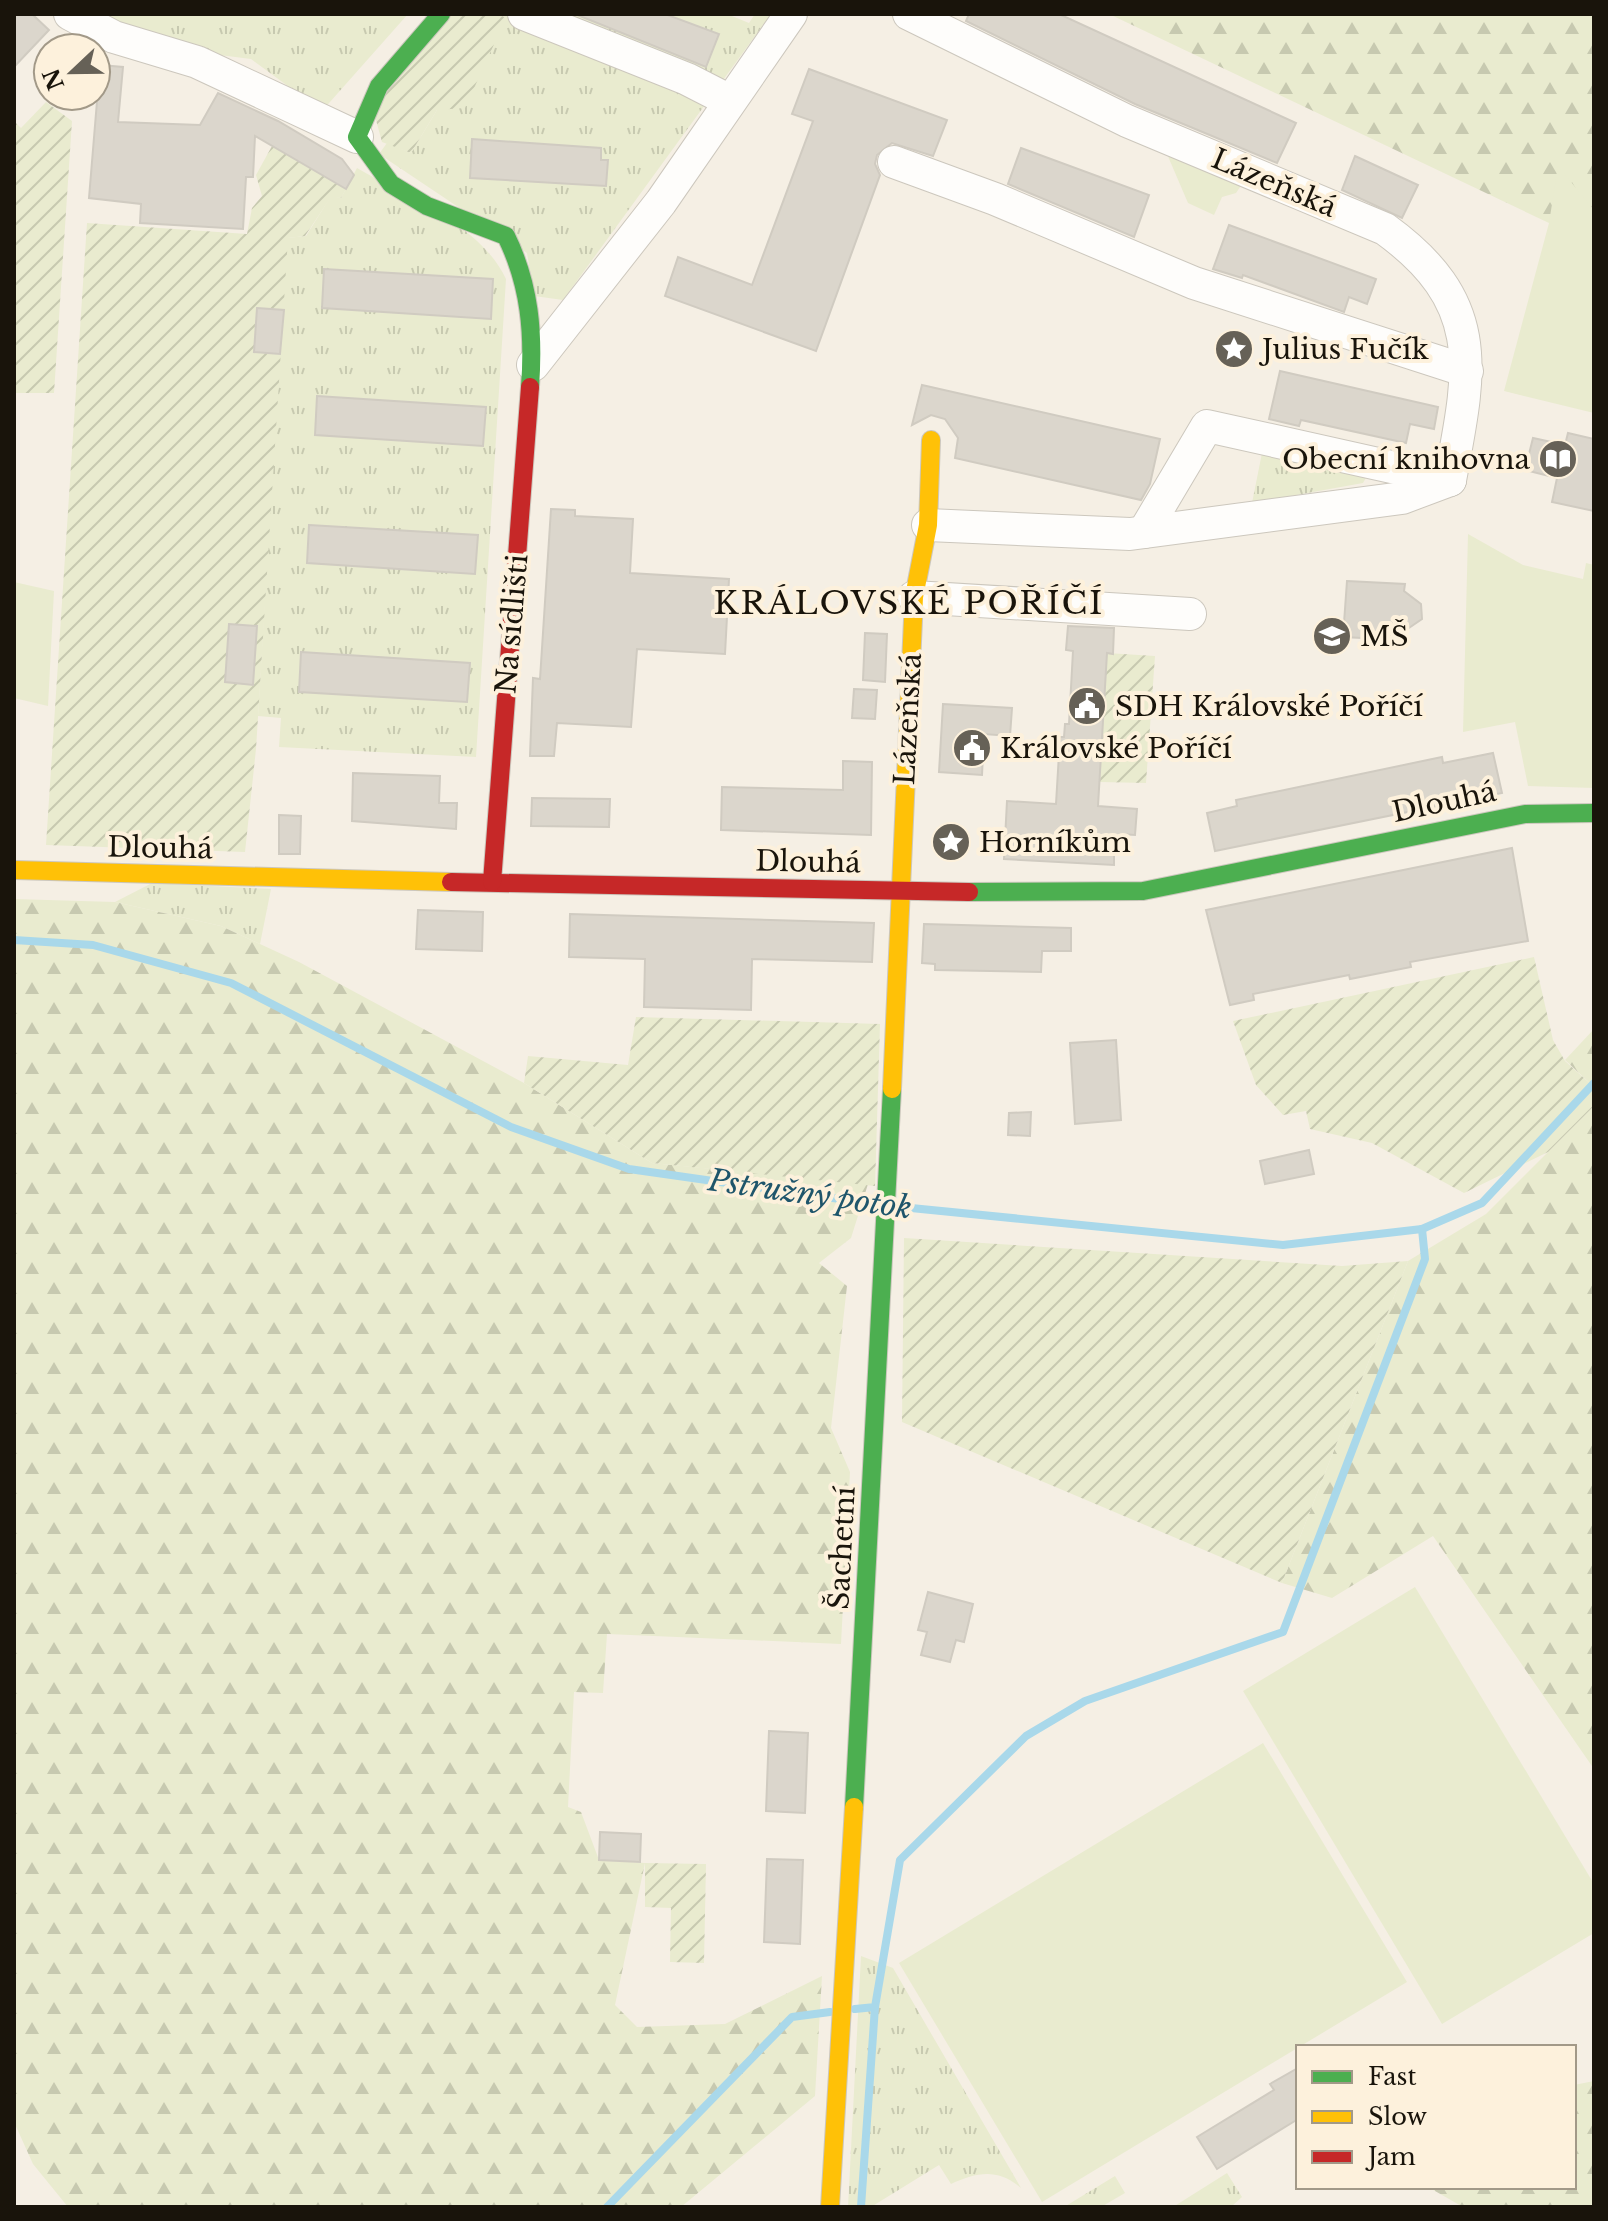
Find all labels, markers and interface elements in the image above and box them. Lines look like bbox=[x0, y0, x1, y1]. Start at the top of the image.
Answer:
north arrow bbox=[32, 32, 112, 112]
text: N bbox=[37, 64, 70, 94]
street label: Lázeňská bbox=[1206, 141, 1342, 225]
place icon: Julius Fučík bbox=[1213, 328, 1255, 370]
place label: Julius Fučík bbox=[1258, 332, 1429, 367]
library icon: Obecní knihovna bbox=[1537, 438, 1579, 480]
place label: Obecní knihovna bbox=[1282, 442, 1530, 477]
street label: Na sídlišti bbox=[488, 553, 536, 695]
district label: KRÁLOVSKÉ POŘÍČÍ bbox=[714, 583, 1104, 623]
school or university icon: MŠ bbox=[1311, 615, 1353, 657]
place label: MŠ bbox=[1360, 619, 1409, 654]
street label: Lázeňská bbox=[887, 652, 929, 786]
public building icon: SDH Královské Poříčí bbox=[1066, 685, 1108, 727]
place label: SDH Královské Poříčí bbox=[1115, 689, 1423, 724]
public building icon: Královské Poříčí bbox=[951, 727, 993, 769]
place label: Královské Poříčí bbox=[1000, 731, 1232, 766]
street label: Dlouhá bbox=[1389, 774, 1500, 830]
place icon: Horníkům bbox=[930, 821, 972, 863]
place label: Horníkům bbox=[979, 825, 1131, 860]
street label: Dlouhá bbox=[107, 830, 213, 866]
street label: Dlouhá bbox=[755, 844, 861, 880]
water label: Pstružný potok bbox=[705, 1161, 914, 1227]
street label: Šachetní bbox=[821, 1485, 863, 1610]
legend bbox=[1296, 2045, 1576, 2189]
text: Fast bbox=[1368, 2062, 1416, 2091]
text: Slow bbox=[1368, 2102, 1427, 2131]
text: Jam bbox=[1365, 2142, 1416, 2171]

